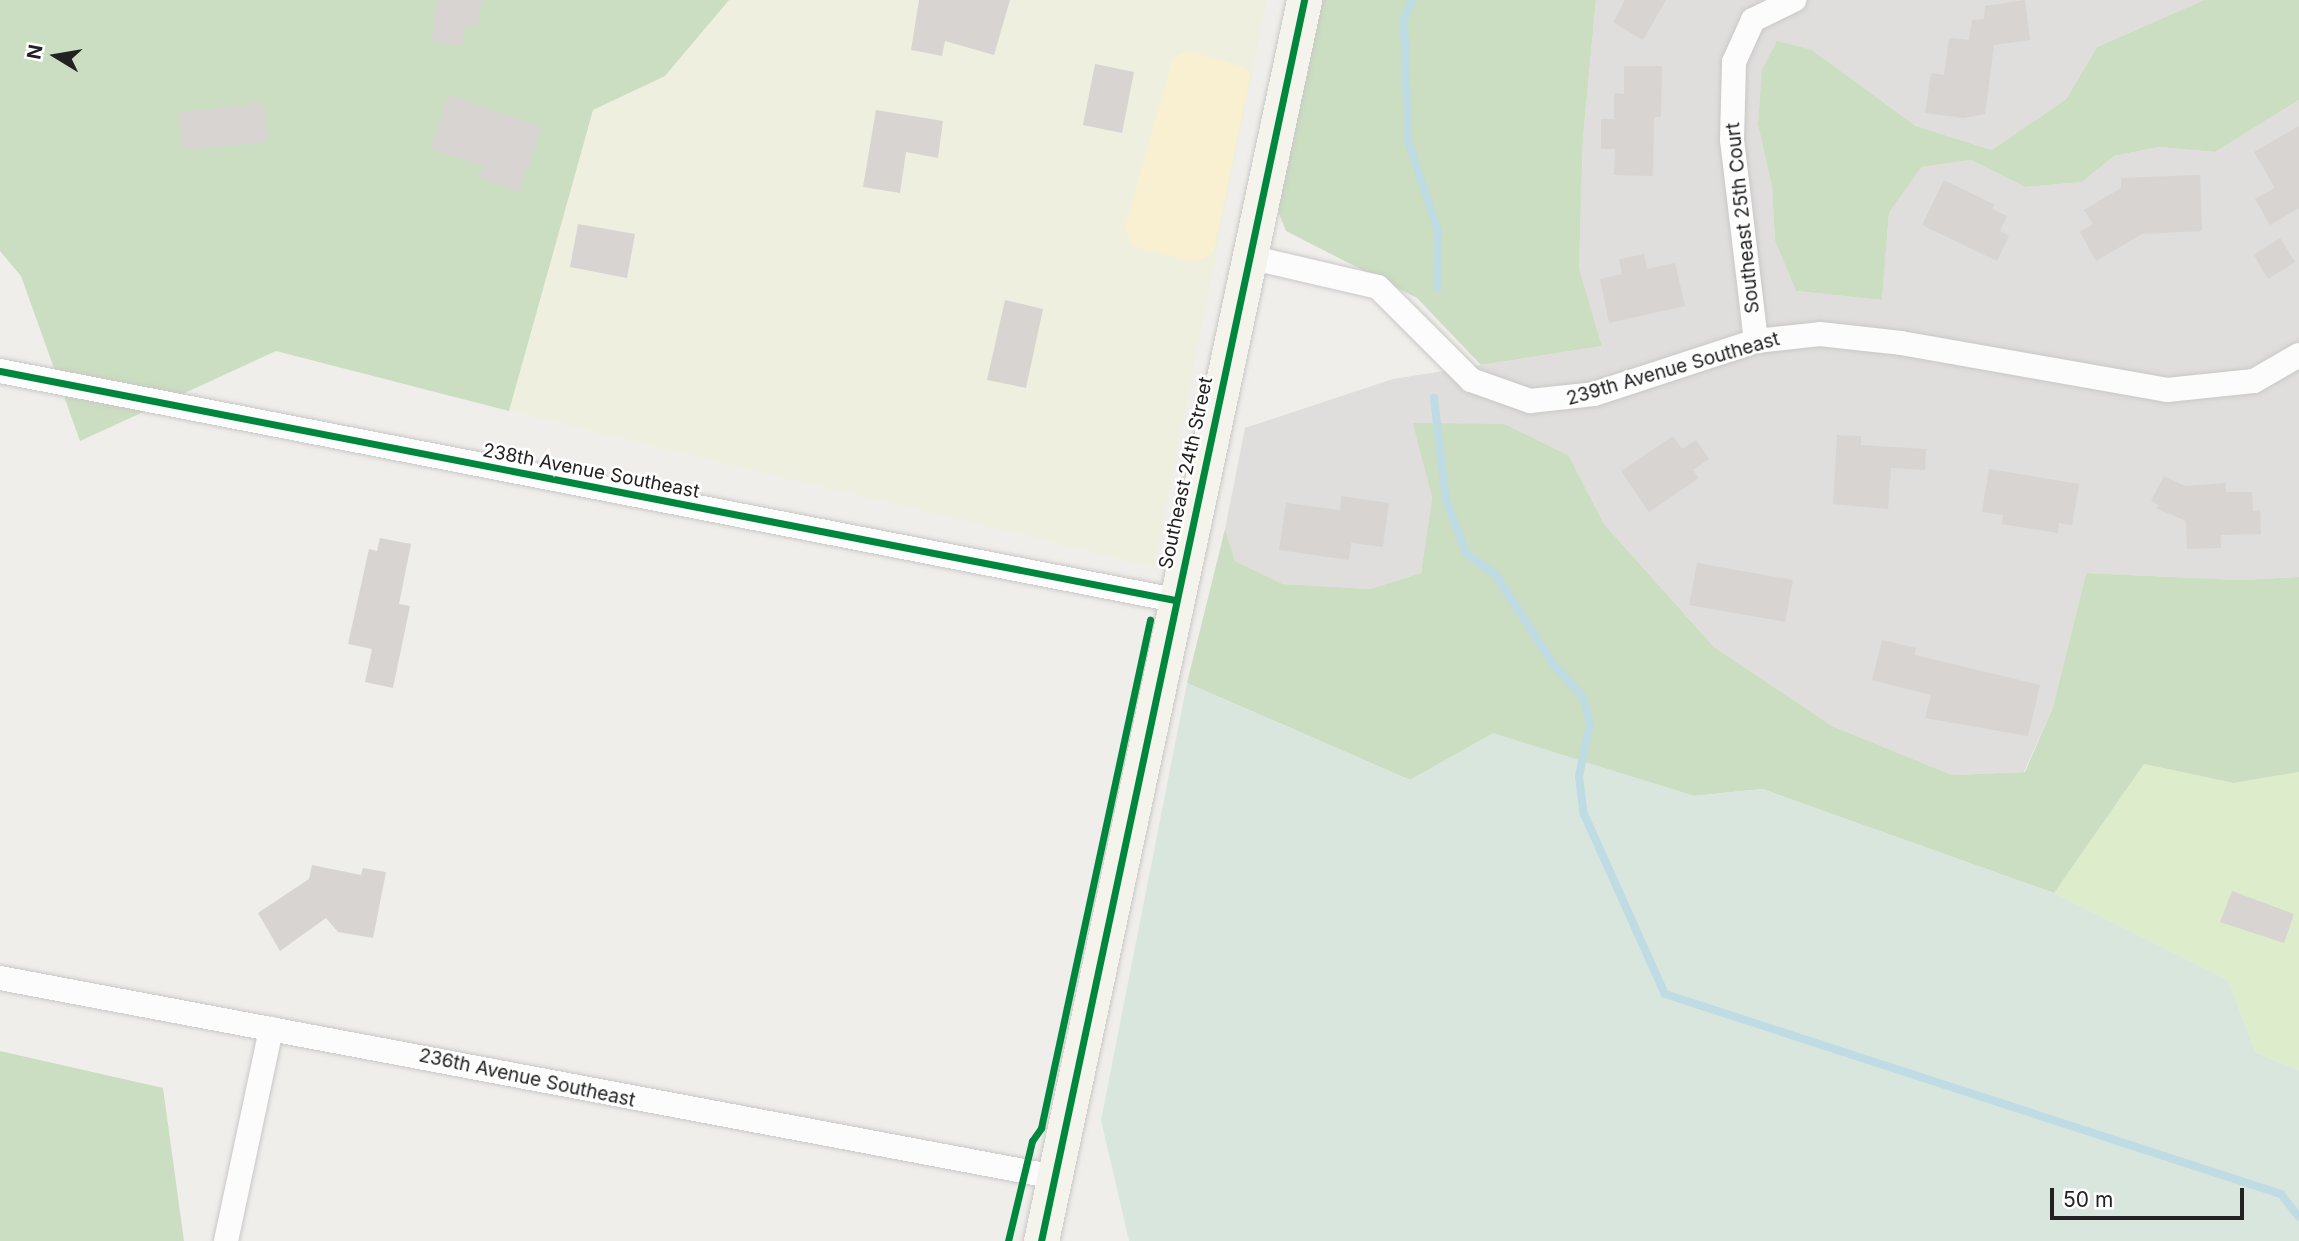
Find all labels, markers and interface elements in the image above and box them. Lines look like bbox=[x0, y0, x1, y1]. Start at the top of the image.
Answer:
north arrow bbox=[21, 21, 91, 91]
text: N bbox=[22, 43, 48, 61]
street label: Southeast 25th Court bbox=[1722, 121, 1764, 315]
street label: 239th Avenue Southeast bbox=[1564, 328, 1782, 410]
street label: Southeast 24th Street bbox=[1154, 375, 1218, 571]
street label: 238th Avenue Southeast bbox=[481, 439, 701, 503]
street label: 236th Avenue Southeast bbox=[417, 1044, 637, 1112]
scale bar bbox=[2054, 1174, 2248, 1218]
text: 50 m bbox=[2063, 1187, 2113, 1212]

